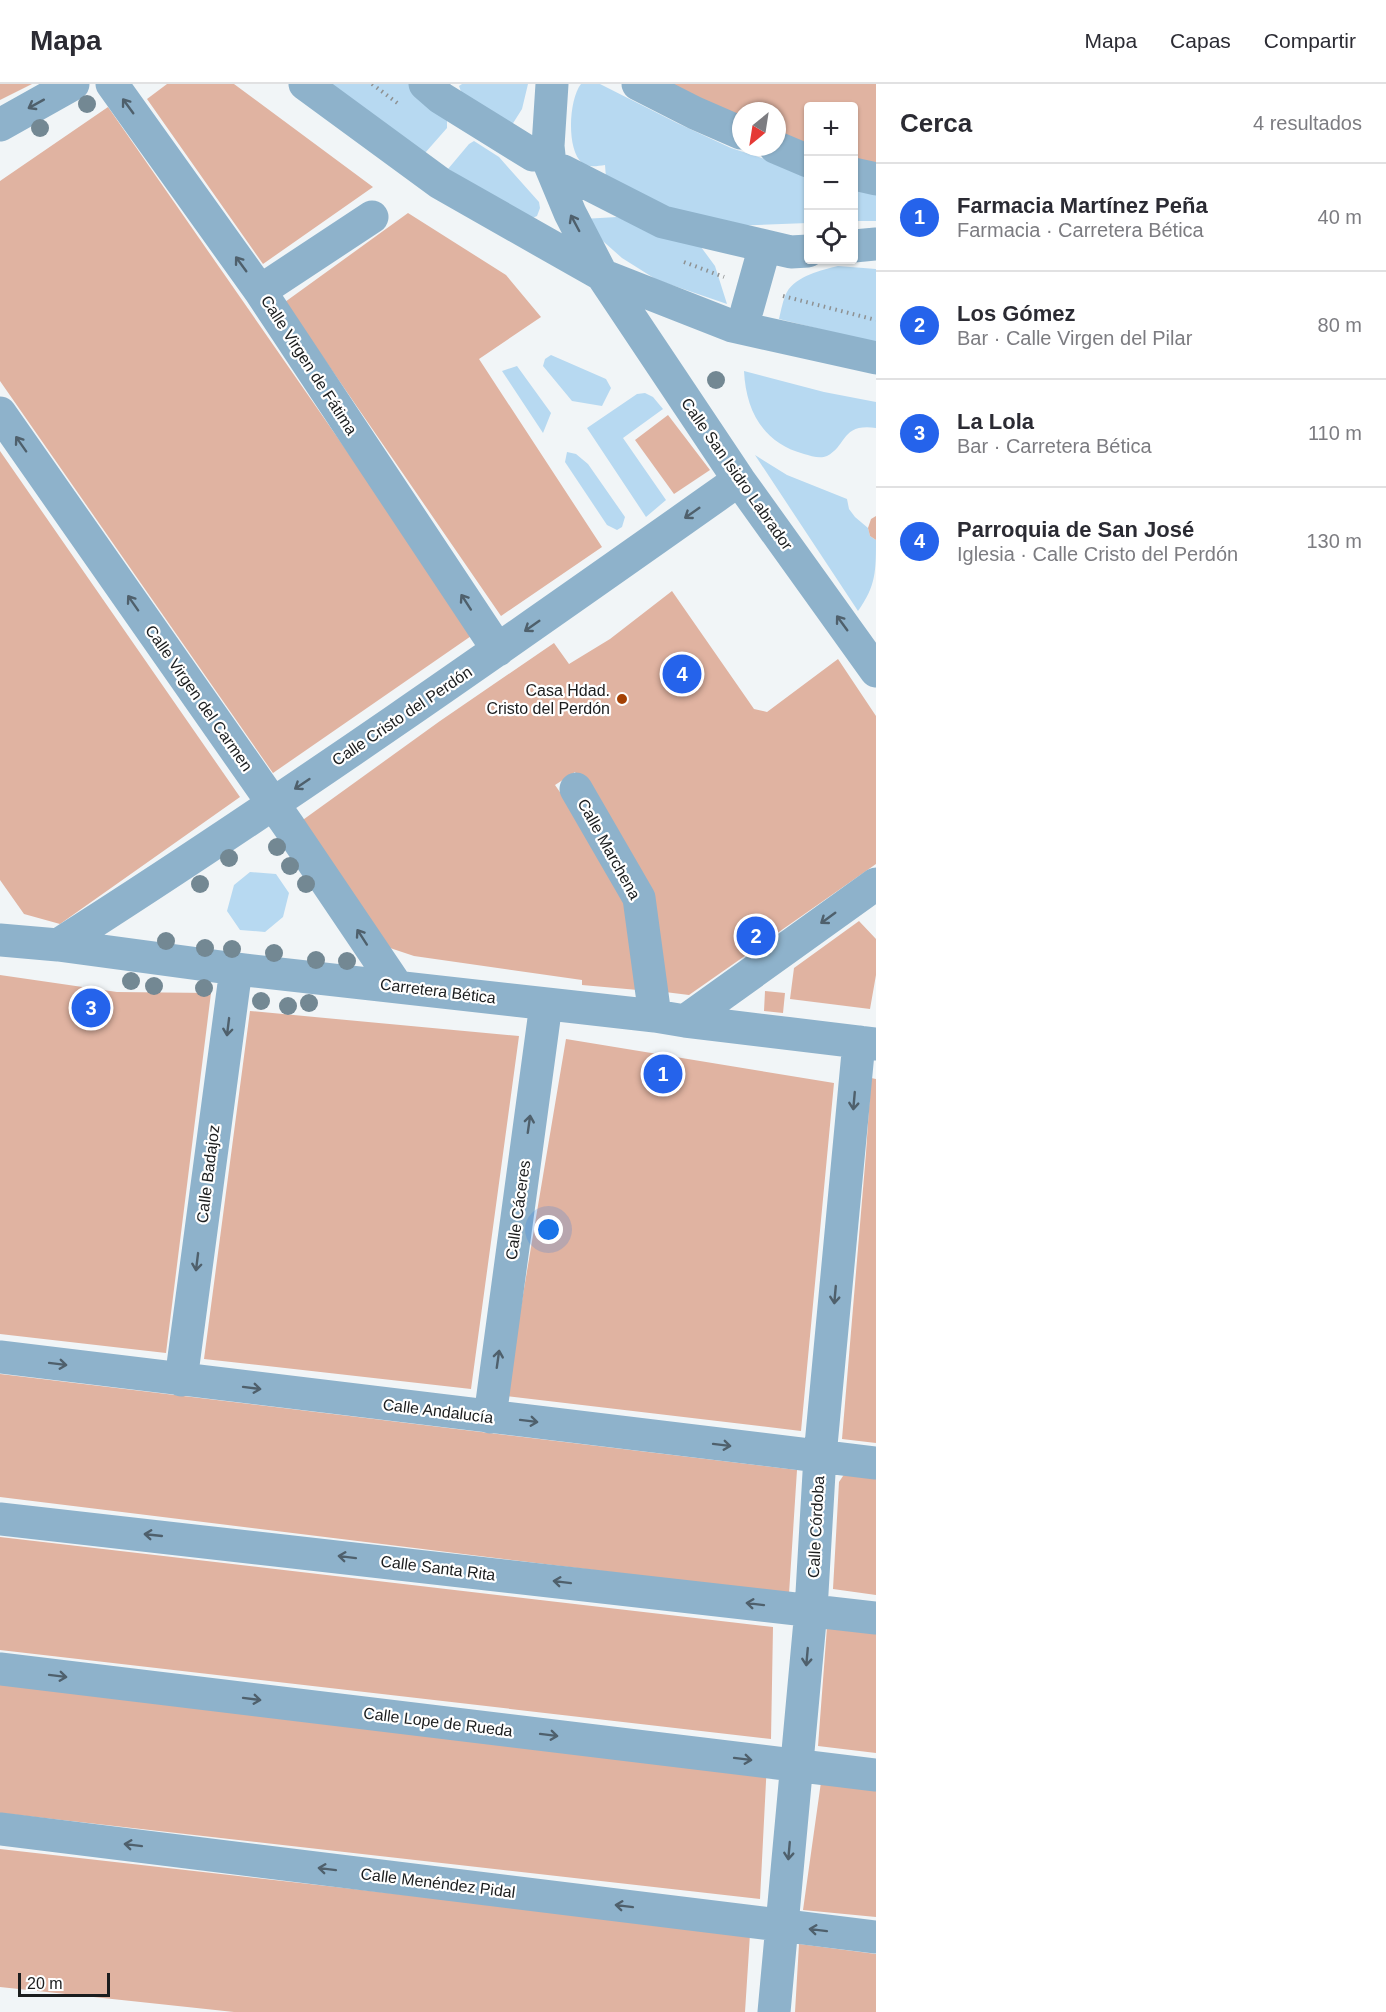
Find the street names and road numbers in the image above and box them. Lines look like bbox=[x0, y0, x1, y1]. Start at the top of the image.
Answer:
street label: Calle Virgen de Fátima bbox=[258, 292, 360, 438]
street label: Calle San Isidro Labrador bbox=[678, 395, 796, 554]
street label: Calle Virgen del Carmen bbox=[142, 622, 256, 774]
street label: Calle Cristo del Perdón bbox=[329, 663, 475, 769]
street label: Calle Marchena bbox=[574, 796, 644, 902]
street label: Carretera Bética bbox=[379, 975, 497, 1007]
street label: Calle Badajoz bbox=[194, 1124, 222, 1224]
street label: Calle Cáceres bbox=[503, 1159, 533, 1261]
street label: Calle Andalucía bbox=[382, 1396, 494, 1426]
street label: Calle Córdoba bbox=[805, 1475, 827, 1579]
street label: Calle Santa Rita bbox=[380, 1553, 497, 1583]
street label: Calle Lope de Rueda bbox=[362, 1704, 514, 1740]
street label: Calle Menéndez Pidal bbox=[360, 1865, 516, 1901]

